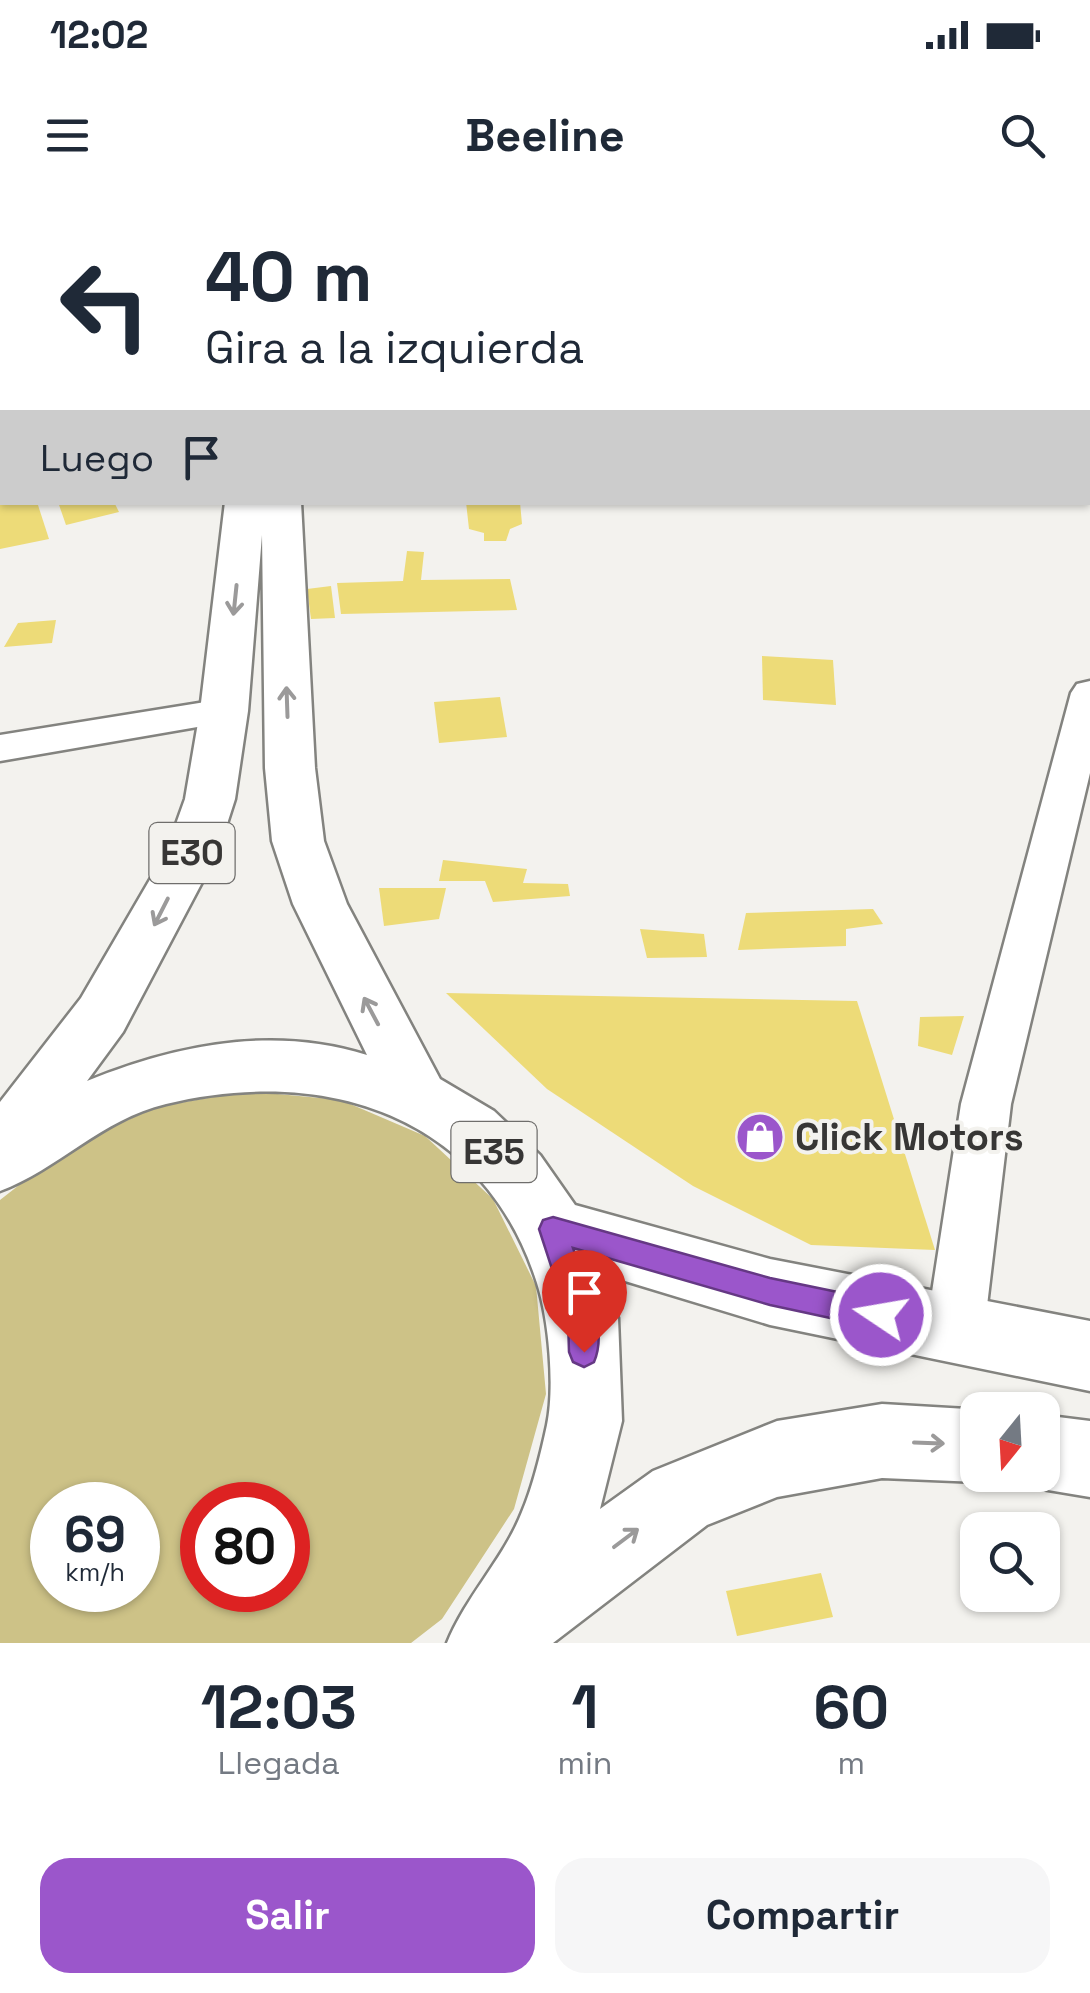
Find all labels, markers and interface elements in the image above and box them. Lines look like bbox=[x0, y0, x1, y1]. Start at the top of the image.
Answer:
text: 12:02 bbox=[50, 11, 148, 59]
text: Beeline bbox=[465, 107, 625, 164]
icon: menu bbox=[40, 108, 95, 163]
icon: search bbox=[995, 108, 1050, 163]
text: 40 m bbox=[205, 232, 372, 321]
icon: left bbox=[40, 240, 170, 370]
text: Gira a la izquierda bbox=[205, 319, 584, 376]
icon: arrive bbox=[174, 430, 229, 485]
text: Luego bbox=[40, 434, 154, 482]
one-way arrow bbox=[225, 583, 244, 615]
one-way arrow bbox=[278, 687, 297, 719]
road number: E30 bbox=[150, 823, 234, 883]
one-way arrow bbox=[151, 897, 170, 927]
one-way arrow bbox=[361, 997, 381, 1027]
shop icon: Click Motors bbox=[734, 1111, 786, 1163]
place label: Click Motors bbox=[795, 1113, 1024, 1161]
road number: E35 bbox=[452, 1122, 536, 1182]
pin bbox=[542, 1250, 627, 1353]
position arrow bbox=[829, 1263, 933, 1367]
icon: arrive bbox=[557, 1265, 612, 1320]
north arrow bbox=[960, 1392, 1060, 1492]
map controls bbox=[960, 1392, 1060, 1612]
one-way arrow bbox=[913, 1434, 945, 1453]
speed limit sign: 80 bbox=[180, 1482, 310, 1612]
text: 69 bbox=[64, 1503, 126, 1567]
button: search bbox=[960, 1512, 1060, 1612]
one-way arrow bbox=[612, 1528, 640, 1549]
text: km/h bbox=[65, 1556, 125, 1588]
text: 12:03 bbox=[201, 1669, 357, 1746]
text: 1 bbox=[571, 1669, 599, 1746]
text: 60 bbox=[813, 1669, 889, 1746]
text: Llegada bbox=[218, 1743, 340, 1783]
text: min bbox=[558, 1743, 612, 1783]
text: m bbox=[837, 1743, 865, 1783]
button: Salir bbox=[40, 1858, 535, 1973]
button: Compartir bbox=[555, 1858, 1050, 1973]

